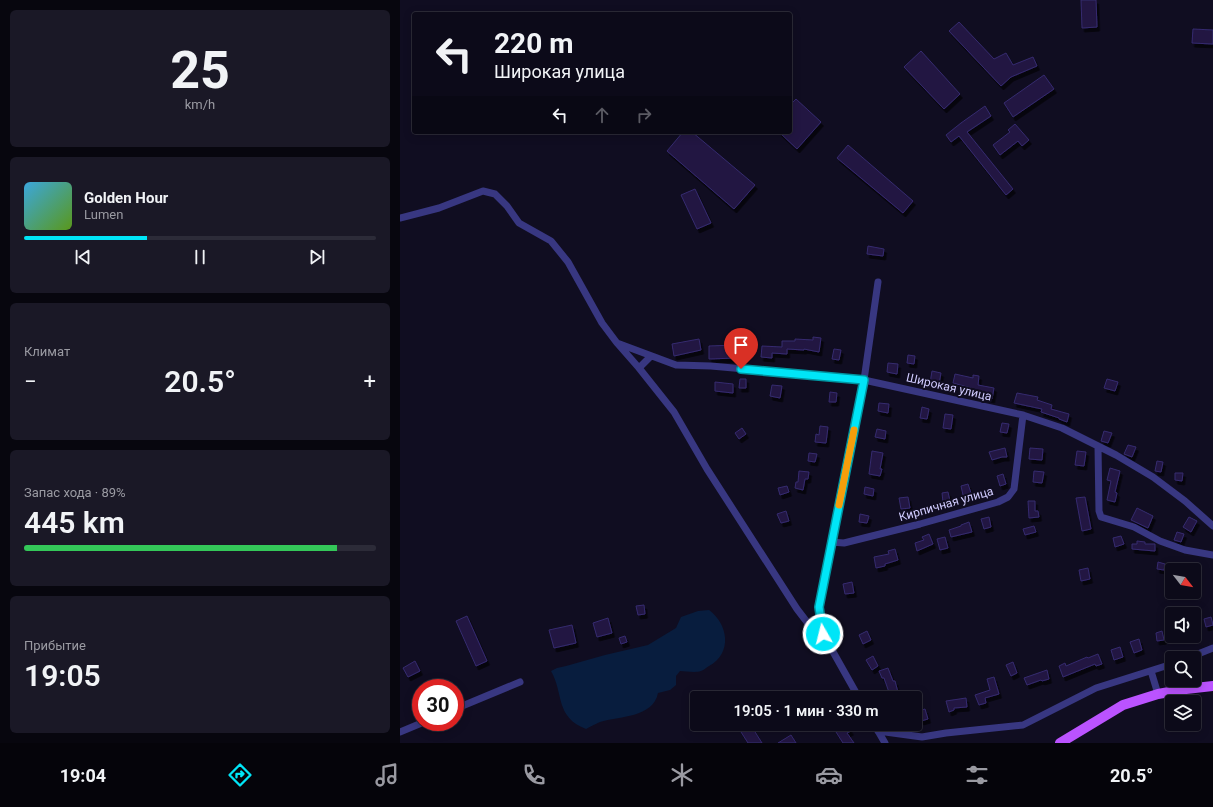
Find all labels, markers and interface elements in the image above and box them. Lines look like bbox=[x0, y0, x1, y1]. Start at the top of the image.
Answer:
text: 220 m bbox=[494, 27, 573, 60]
icon: left bbox=[428, 28, 480, 80]
text: 25 bbox=[170, 40, 230, 101]
text: Широкая улица bbox=[494, 61, 625, 82]
text: km/h bbox=[185, 97, 215, 112]
icon: left bbox=[549, 104, 571, 126]
icon: ahead bbox=[591, 104, 613, 126]
icon: right bbox=[633, 104, 655, 126]
text: Golden Hour bbox=[84, 189, 168, 207]
text: Lumen bbox=[84, 207, 123, 222]
icon: previous bbox=[72, 246, 94, 268]
icon: pause bbox=[189, 246, 211, 268]
icon: next bbox=[306, 246, 328, 268]
pin bbox=[724, 328, 758, 369]
icon: arrive bbox=[730, 334, 752, 356]
text: Климат bbox=[24, 344, 70, 359]
text: 20.5° bbox=[164, 364, 236, 399]
text: − bbox=[24, 369, 37, 394]
text: + bbox=[364, 369, 376, 394]
street label: Широкая улица bbox=[905, 370, 993, 404]
street label: Кирпичная улица bbox=[897, 484, 995, 524]
text: Запас хода · 89% bbox=[24, 485, 126, 500]
text: 445 km bbox=[24, 505, 125, 540]
north arrow bbox=[1165, 563, 1201, 599]
map controls bbox=[1165, 563, 1201, 731]
button: sound bbox=[1165, 607, 1201, 643]
position arrow bbox=[802, 613, 844, 655]
text: Прибытие bbox=[24, 638, 86, 653]
button: search bbox=[1165, 651, 1201, 687]
text: 19:05 bbox=[24, 658, 101, 693]
speed limit sign: 30 bbox=[412, 679, 464, 731]
button: layers bbox=[1165, 695, 1201, 731]
text: 19:05 · 1 мин · 330 m bbox=[733, 702, 879, 720]
icon: directions bbox=[226, 761, 254, 789]
icon: music bbox=[373, 761, 401, 789]
icon: phone bbox=[520, 761, 548, 789]
icon: climate bbox=[668, 761, 696, 789]
icon: car bbox=[815, 761, 843, 789]
icon: filters bbox=[963, 761, 991, 789]
text: 19:04 bbox=[60, 765, 106, 786]
text: 20.5° bbox=[1110, 765, 1153, 786]

